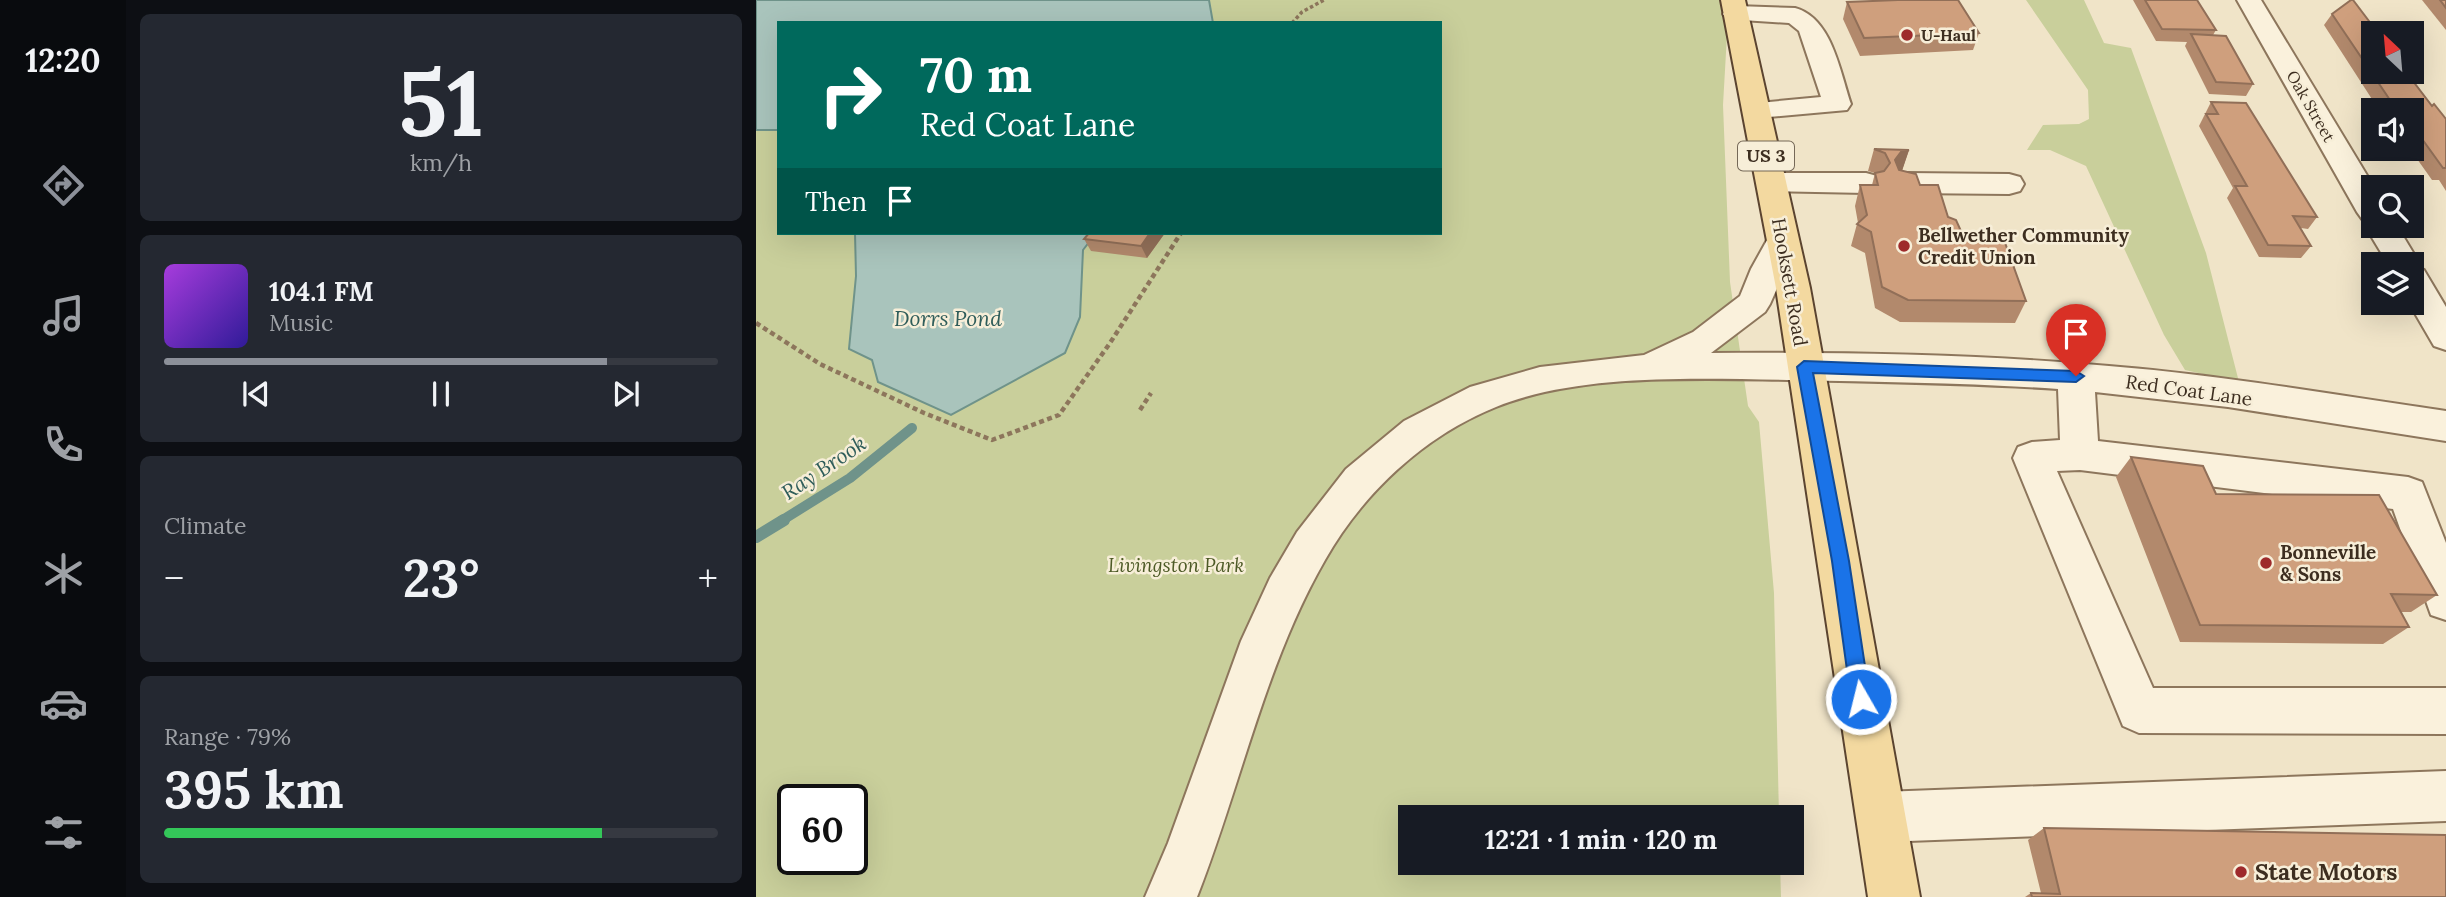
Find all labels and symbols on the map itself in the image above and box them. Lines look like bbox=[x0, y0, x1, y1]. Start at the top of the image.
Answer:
north arrow bbox=[2361, 21, 2424, 84]
place label: U-Haul bbox=[1921, 25, 1976, 45]
marker: U-Haul bbox=[1899, 27, 1915, 43]
street label: Oak Street bbox=[2283, 67, 2340, 146]
road number: US 3 bbox=[1738, 141, 1794, 170]
street label: Hooksett Road bbox=[1767, 216, 1813, 348]
place label: Bellwether Community Credit Union bbox=[1918, 223, 2129, 269]
marker: Bellwether Community Credit Union bbox=[1896, 238, 1912, 254]
pin bbox=[2046, 304, 2106, 376]
water label: Dorrs Pond bbox=[894, 305, 1002, 332]
street label: Red Coat Lane bbox=[2124, 369, 2254, 411]
water label: Ray Brook bbox=[776, 429, 871, 506]
place label: Bonneville & Sons bbox=[2280, 540, 2376, 586]
park label: Livingston Park bbox=[1108, 553, 1244, 577]
marker: Bonneville & Sons bbox=[2258, 555, 2274, 571]
position arrow bbox=[1824, 662, 1898, 736]
speed limit sign: 60 bbox=[777, 784, 868, 875]
place label: State Motors bbox=[2255, 857, 2397, 886]
marker: State Motors bbox=[2233, 864, 2249, 880]

